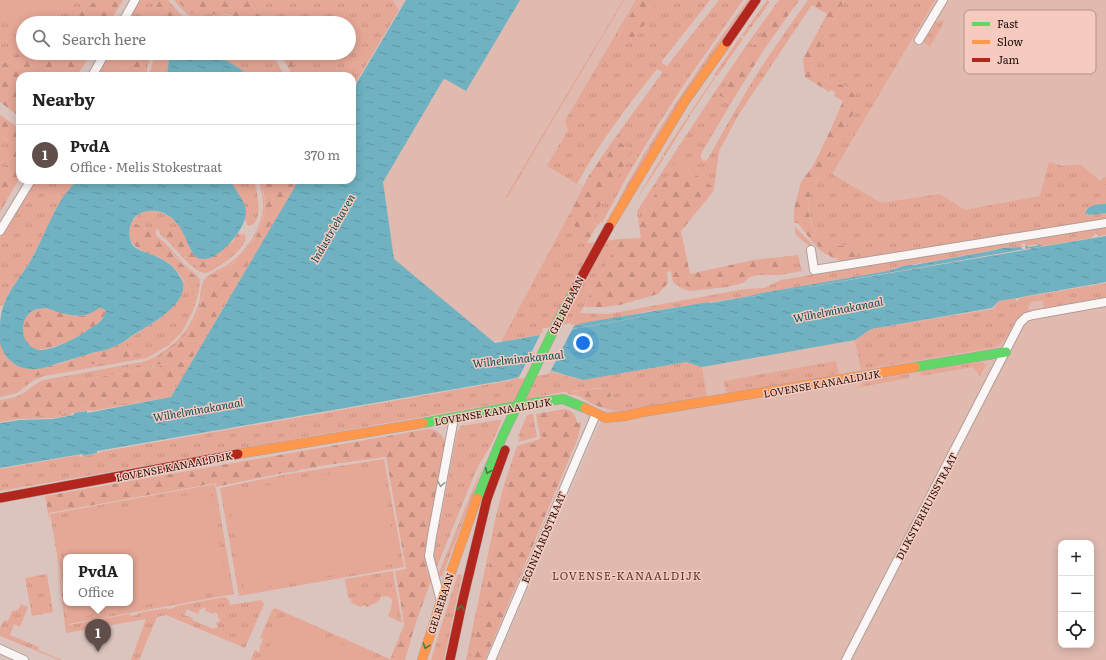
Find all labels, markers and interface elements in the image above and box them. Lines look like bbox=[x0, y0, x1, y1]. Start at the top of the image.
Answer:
legend bbox=[964, 10, 1096, 74]
text: Fast bbox=[997, 15, 1019, 31]
search box bbox=[16, 16, 356, 60]
icon: search bbox=[30, 27, 52, 49]
text: Search here bbox=[62, 27, 146, 50]
text: Slow bbox=[997, 33, 1023, 49]
text: Jam bbox=[997, 51, 1020, 67]
text: Nearby bbox=[32, 86, 95, 111]
text: PvdA bbox=[70, 134, 110, 157]
text: 1 bbox=[42, 145, 48, 164]
text: 370 m bbox=[304, 145, 340, 164]
text: Office · Melis Stokestraat bbox=[70, 157, 222, 176]
water label: Industriehaven bbox=[306, 190, 358, 265]
street label: GELREBAAN bbox=[545, 273, 587, 337]
water label: Wilhelminakanaal bbox=[792, 292, 885, 326]
your location bbox=[573, 333, 593, 353]
water label: Wilhelminakanaal bbox=[472, 345, 565, 371]
street label: LOVENSE KANAALDIJK bbox=[762, 365, 882, 401]
water label: Wilhelminakanaal bbox=[152, 393, 245, 425]
street label: LOVENSE KANAALDIJK bbox=[433, 393, 553, 429]
street label: LOVENSE KANAALDIJK bbox=[114, 447, 234, 485]
street label: DIJKSTERHUISSTRAAT bbox=[891, 450, 961, 562]
one-way arrow bbox=[485, 466, 493, 474]
one-way arrow bbox=[438, 481, 446, 487]
street label: EGINHARDSTRAAT bbox=[517, 489, 569, 585]
map controls bbox=[1058, 540, 1094, 648]
button: + bbox=[1058, 540, 1094, 576]
popup bbox=[63, 554, 133, 606]
text: PvdA bbox=[78, 559, 118, 582]
district label: LOVENSE-KANAALDIJK bbox=[552, 567, 702, 583]
street label: GELREBAAN bbox=[423, 571, 457, 635]
button: − bbox=[1058, 576, 1094, 612]
text: Office bbox=[78, 582, 114, 601]
one-way arrow bbox=[456, 605, 465, 611]
button: locate bbox=[1058, 612, 1094, 648]
pin: 1 bbox=[85, 619, 111, 652]
one-way arrow bbox=[422, 642, 431, 649]

